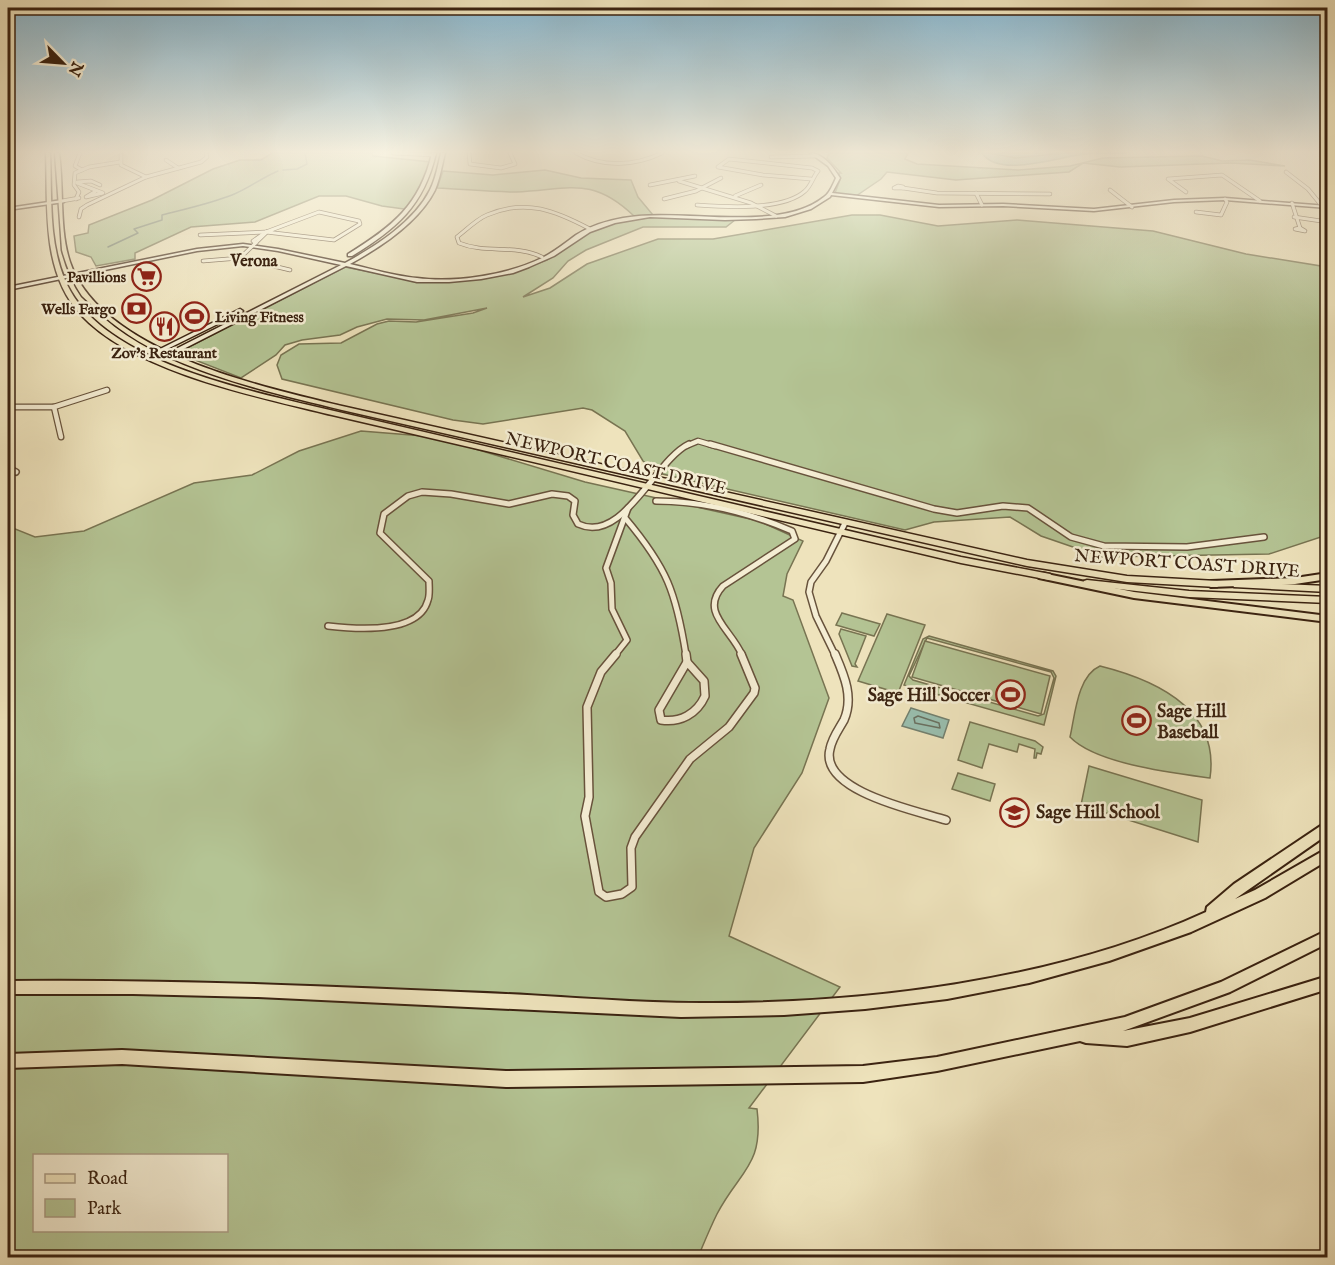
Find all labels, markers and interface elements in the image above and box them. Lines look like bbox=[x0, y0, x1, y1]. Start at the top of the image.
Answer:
north arrow bbox=[33, 33, 93, 93]
text: N bbox=[63, 57, 87, 79]
district label: Verona bbox=[230, 252, 279, 272]
supermarket icon: Pavillions bbox=[131, 261, 163, 293]
place label: Pavillions bbox=[67, 268, 127, 287]
bank icon: Wells Fargo bbox=[121, 293, 153, 325]
place label: Wells Fargo bbox=[40, 300, 116, 319]
sports icon: Living Fitness bbox=[178, 301, 210, 333]
place label: Living Fitness bbox=[215, 308, 304, 327]
restaurant icon: Zov's Restaurant bbox=[148, 310, 180, 342]
place label: Zov's Restaurant bbox=[111, 344, 218, 363]
street label: NEWPORT COAST DRIVE bbox=[503, 428, 728, 501]
street label: NEWPORT COAST DRIVE bbox=[1073, 545, 1301, 584]
sports icon: Sage Hill Soccer bbox=[995, 679, 1027, 711]
place label: Sage Hill Soccer bbox=[868, 685, 990, 708]
place label: Sage Hill Baseball bbox=[1157, 701, 1227, 745]
sports icon: Sage Hill Baseball bbox=[1120, 705, 1152, 737]
school or university icon: Sage Hill School bbox=[999, 796, 1031, 828]
place label: Sage Hill School bbox=[1036, 802, 1161, 825]
legend bbox=[33, 1154, 228, 1232]
text: Road bbox=[87, 1168, 128, 1191]
text: Park bbox=[87, 1198, 122, 1221]

